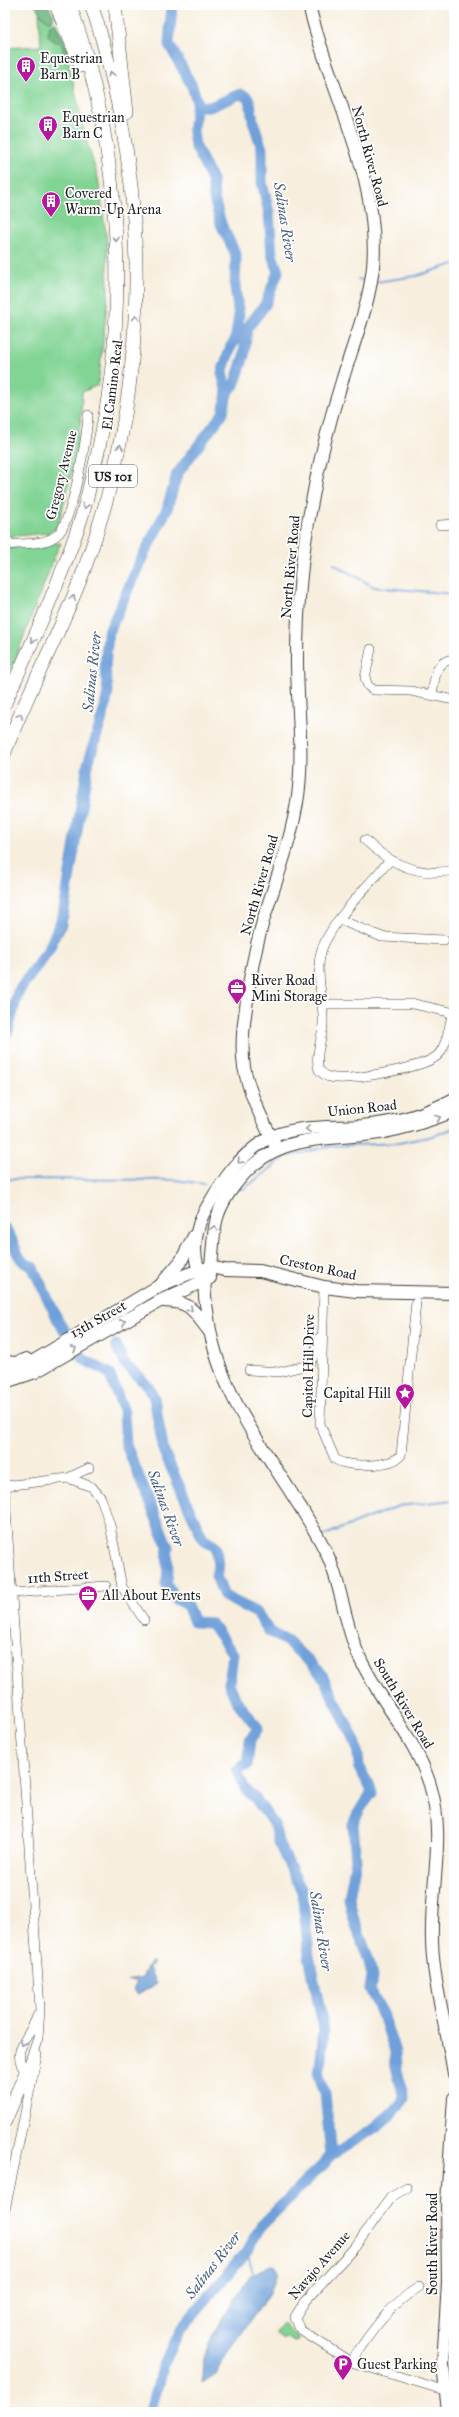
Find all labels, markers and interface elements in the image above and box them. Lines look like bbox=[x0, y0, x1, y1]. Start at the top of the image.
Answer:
place label: Equestrian Barn B bbox=[40, 50, 103, 83]
building icon: Equestrian Barn B bbox=[15, 55, 37, 83]
one-way arrow bbox=[107, 71, 116, 78]
street label: North River Road bbox=[348, 104, 391, 208]
place label: Equestrian Barn C bbox=[62, 109, 125, 142]
building icon: Equestrian Barn C bbox=[37, 114, 59, 142]
water label: Salinas River bbox=[270, 180, 300, 264]
place label: Covered Warm-Up Arena bbox=[65, 185, 161, 218]
building icon: Covered Warm-Up Arena bbox=[40, 190, 62, 218]
one-way arrow bbox=[112, 236, 120, 242]
one-way arrow bbox=[131, 315, 140, 321]
street label: El Camino Real bbox=[99, 339, 127, 431]
street label: Gregory Avenue bbox=[42, 428, 81, 522]
one-way arrow bbox=[115, 444, 123, 450]
road number: US 101 bbox=[89, 465, 137, 487]
one-way arrow bbox=[81, 502, 89, 509]
street label: North River Road bbox=[278, 515, 303, 619]
one-way arrow bbox=[68, 594, 76, 602]
water label: Salinas River bbox=[79, 630, 105, 714]
one-way arrow bbox=[30, 636, 38, 643]
one-way arrow bbox=[16, 713, 24, 720]
street label: North River Road bbox=[237, 833, 282, 937]
place label: River Road Mini Storage bbox=[251, 972, 328, 1005]
office icon: River Road Mini Storage bbox=[226, 977, 248, 1005]
street label: Union Road bbox=[327, 1096, 398, 1121]
one-way arrow bbox=[434, 1114, 441, 1122]
one-way arrow bbox=[305, 1124, 311, 1133]
one-way arrow bbox=[237, 1156, 245, 1164]
one-way arrow bbox=[209, 1225, 218, 1232]
street label: Creston Road bbox=[278, 1251, 358, 1284]
street label: 13th Street bbox=[67, 1297, 129, 1342]
one-way arrow bbox=[185, 1304, 193, 1311]
street label: Capitol Hill Drive bbox=[299, 1314, 318, 1418]
one-way arrow bbox=[119, 1320, 126, 1327]
one-way arrow bbox=[70, 1347, 77, 1354]
place icon: Capital Hill bbox=[394, 1382, 416, 1410]
place label: Capital Hill bbox=[324, 1385, 391, 1402]
water label: Salinas River bbox=[143, 1466, 188, 1550]
street label: 11th Street bbox=[27, 1566, 89, 1587]
office icon: All About Events bbox=[77, 1584, 99, 1612]
place label: All About Events bbox=[101, 1587, 201, 1604]
street label: South River Road bbox=[370, 1655, 437, 1752]
water label: Salinas River bbox=[306, 1889, 336, 1973]
one-way arrow bbox=[19, 2039, 27, 2046]
street label: South River Road bbox=[424, 2193, 441, 2295]
water label: Salinas River bbox=[181, 2227, 245, 2303]
street label: Navajo Avenue bbox=[285, 2227, 354, 2303]
parking icon: Guest Parking bbox=[332, 2353, 354, 2381]
place label: Guest Parking bbox=[357, 2356, 437, 2373]

